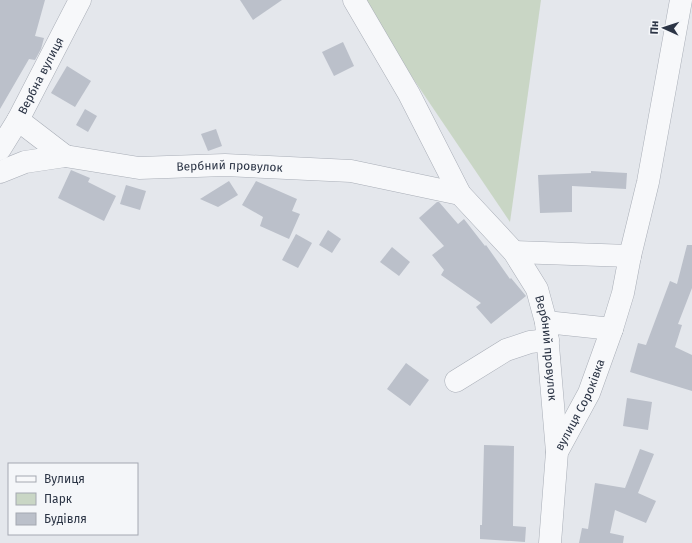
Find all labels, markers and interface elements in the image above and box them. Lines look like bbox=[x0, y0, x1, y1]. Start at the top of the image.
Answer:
north arrow bbox=[644, 8, 684, 48]
text: Пн bbox=[648, 20, 661, 35]
street label: Вербна вулиця bbox=[15, 35, 67, 117]
street label: Вербний провулок bbox=[176, 158, 284, 175]
street label: Вербний провулок bbox=[532, 294, 560, 402]
street label: вулиця Сороківка bbox=[552, 357, 608, 453]
legend bbox=[8, 463, 138, 535]
text: Вулиця bbox=[44, 472, 85, 486]
text: Парк bbox=[44, 492, 73, 506]
text: Будівля bbox=[44, 512, 87, 526]

